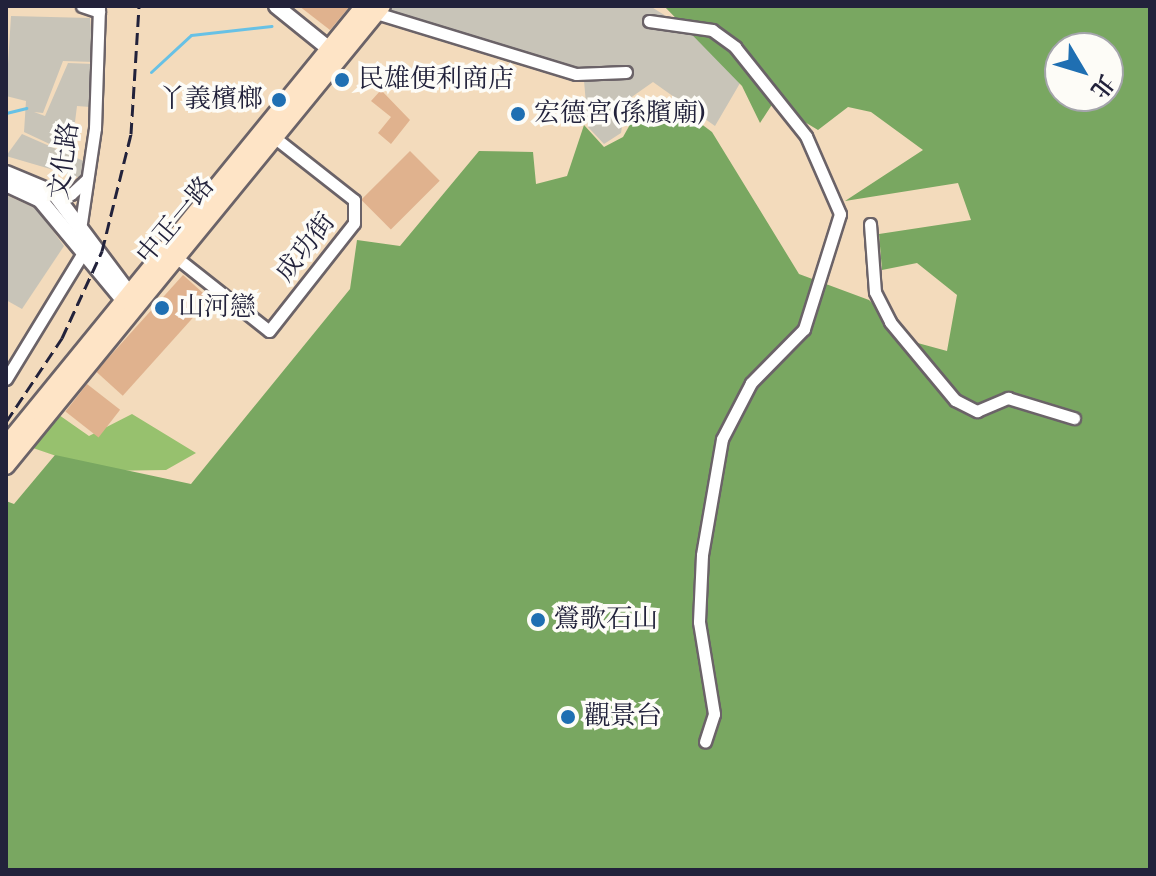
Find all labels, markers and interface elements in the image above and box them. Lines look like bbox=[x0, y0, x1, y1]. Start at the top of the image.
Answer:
north arrow bbox=[1044, 32, 1124, 112]
place label: 民雄便利商店 bbox=[358, 64, 514, 96]
text: 北 bbox=[1084, 69, 1119, 103]
marker: 民雄便利商店 bbox=[333, 71, 351, 89]
place label: 丫義檳榔 bbox=[159, 84, 263, 116]
marker: 丫義檳榔 bbox=[270, 91, 288, 109]
place label: 宏德宮(孫臏廟) bbox=[534, 98, 706, 130]
marker: 宏德宮(孫臏廟) bbox=[509, 105, 527, 123]
street label: 文化路 bbox=[44, 120, 86, 202]
street label: 中正一路 bbox=[131, 171, 221, 271]
street label: 成功街 bbox=[270, 208, 342, 288]
place label: 山河戀 bbox=[178, 292, 256, 324]
marker: 山河戀 bbox=[153, 299, 171, 317]
place label: 鶯歌石山 bbox=[554, 604, 658, 636]
marker: 鶯歌石山 bbox=[529, 611, 547, 629]
place label: 觀景台 bbox=[584, 701, 662, 733]
marker: 觀景台 bbox=[559, 708, 577, 726]

